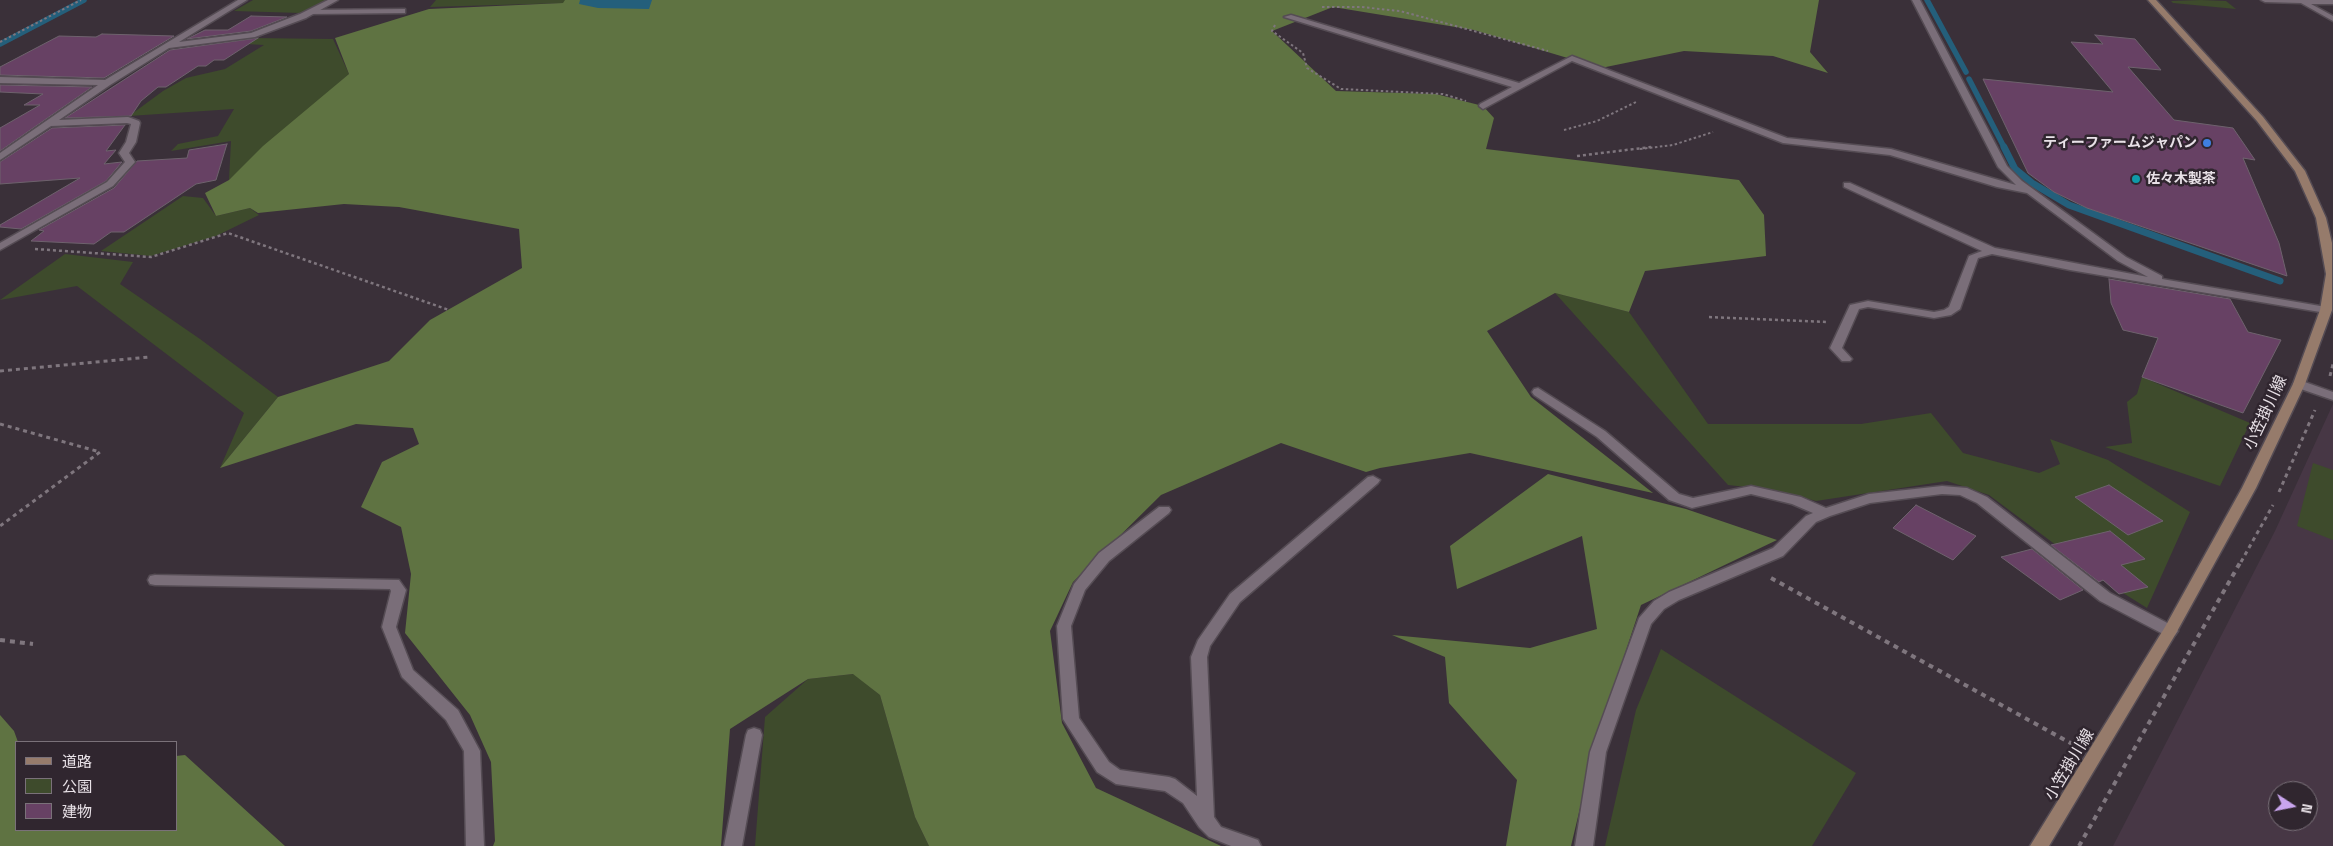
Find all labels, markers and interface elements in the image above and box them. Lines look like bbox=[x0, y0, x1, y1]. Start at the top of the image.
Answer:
place label: ティーファームジャパン bbox=[2043, 135, 2197, 151]
marker: ティーファームジャパン bbox=[2201, 137, 2213, 149]
place label: 佐々木製茶 bbox=[2146, 171, 2216, 187]
marker: 佐々木製茶 bbox=[2130, 173, 2142, 185]
street label: 小笠掛川線 bbox=[2240, 373, 2292, 453]
street label: 小笠掛川線 bbox=[2041, 726, 2099, 804]
legend bbox=[15, 741, 178, 831]
text: 道路 bbox=[62, 752, 92, 771]
text: 公園 bbox=[62, 777, 92, 796]
north arrow bbox=[2268, 781, 2318, 831]
text: 建物 bbox=[62, 802, 92, 821]
text: N bbox=[2297, 802, 2316, 815]

